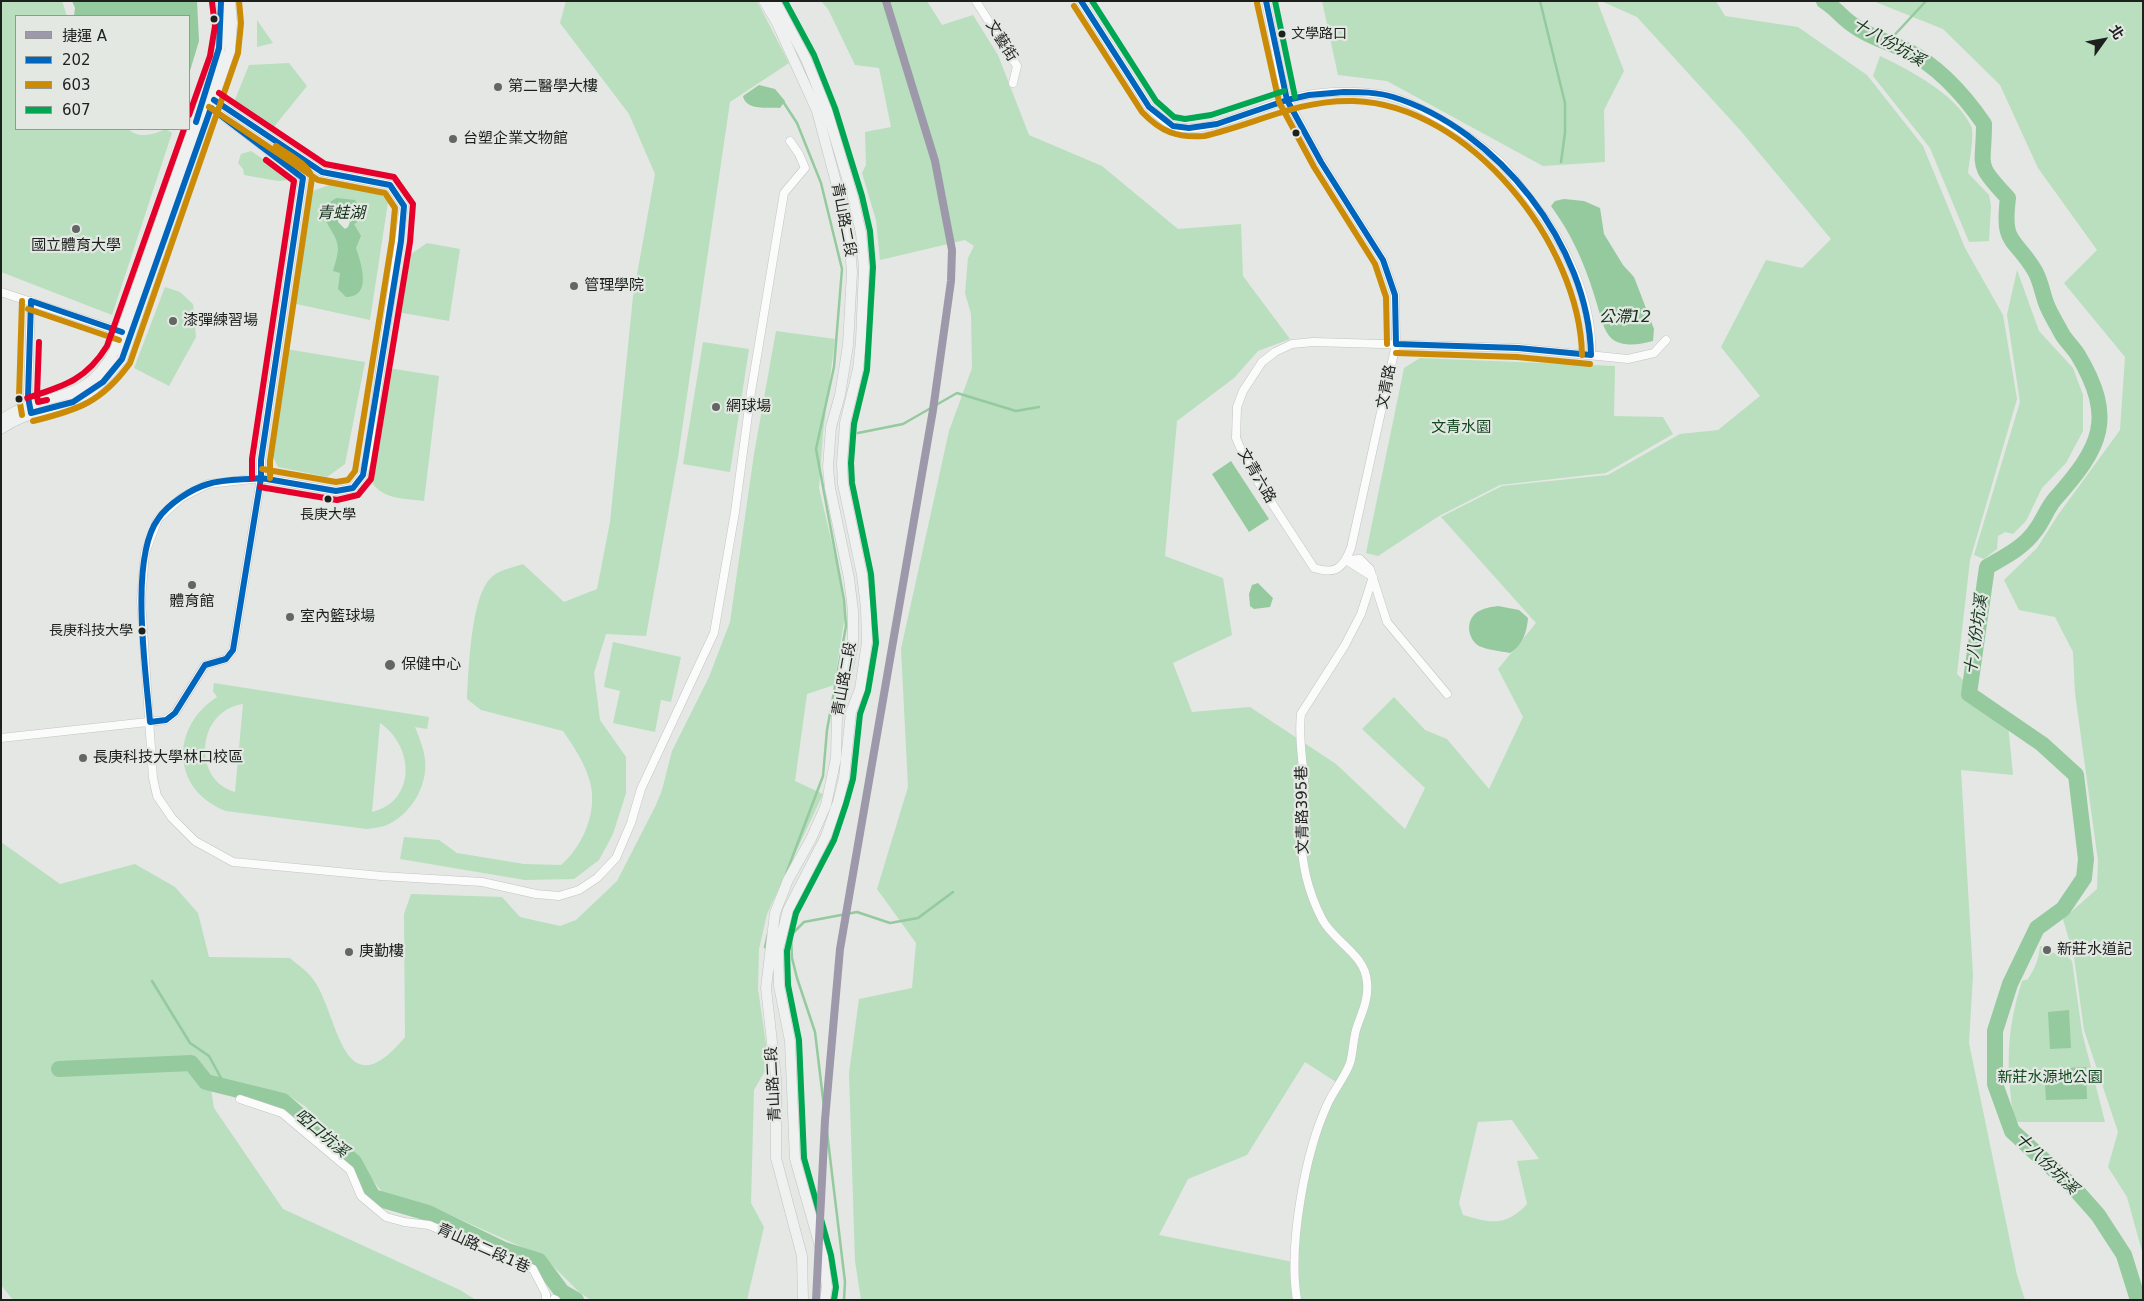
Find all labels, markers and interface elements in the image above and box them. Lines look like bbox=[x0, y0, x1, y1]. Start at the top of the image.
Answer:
unlabelled marker bbox=[209, 14, 219, 24]
legend bbox=[15, 15, 190, 130]
water label: 十八份坑溪 bbox=[1849, 15, 1927, 71]
north arrow bbox=[2079, 15, 2129, 65]
street label: 文藝街 bbox=[981, 17, 1021, 65]
text: 北 bbox=[2106, 22, 2127, 42]
place label: 文學路口 bbox=[1291, 26, 1347, 42]
text: 捷運 A bbox=[62, 27, 107, 45]
marker: 文學路口 bbox=[1277, 29, 1287, 39]
text: 202 bbox=[62, 51, 91, 69]
text: 603 bbox=[62, 76, 91, 94]
place label: 第二醫學大樓 bbox=[508, 78, 598, 96]
marker: 第二醫學大樓 bbox=[492, 81, 504, 93]
text: 607 bbox=[62, 101, 91, 119]
unlabelled marker bbox=[1291, 128, 1301, 138]
place label: 台塑企業文物館 bbox=[463, 130, 568, 148]
marker: 台塑企業文物館 bbox=[447, 133, 459, 145]
street label: 青山路二段 bbox=[827, 181, 859, 259]
water label: 青蛙湖 bbox=[317, 204, 365, 224]
marker: 國立體育大學 bbox=[70, 223, 82, 235]
place label: 國立體育大學 bbox=[31, 237, 121, 255]
place label: 管理學院 bbox=[584, 277, 644, 295]
marker: 管理學院 bbox=[568, 280, 580, 292]
water label: 公滯12 bbox=[1599, 308, 1651, 328]
place label: 漆彈練習場 bbox=[183, 312, 258, 330]
marker: 漆彈練習場 bbox=[167, 315, 179, 327]
street label: 文青路 bbox=[1374, 363, 1400, 411]
unlabelled marker bbox=[14, 394, 24, 404]
place label: 網球場 bbox=[726, 398, 771, 416]
marker: 網球場 bbox=[710, 401, 722, 413]
park label: 文青水園 bbox=[1431, 419, 1491, 437]
street label: 文青六路 bbox=[1233, 446, 1279, 506]
marker: 長庚大學 bbox=[323, 494, 333, 504]
place label: 長庚大學 bbox=[300, 507, 356, 523]
marker: 體育館 bbox=[186, 579, 198, 591]
place label: 體育館 bbox=[170, 593, 214, 611]
water label: 十八份坑溪 bbox=[1962, 594, 1992, 676]
place label: 室內籃球場 bbox=[300, 608, 375, 626]
marker: 室內籃球場 bbox=[284, 611, 296, 623]
place label: 長庚科技大學 bbox=[49, 623, 133, 639]
marker: 長庚科技大學 bbox=[137, 626, 147, 636]
street label: 青山路二段 bbox=[830, 641, 860, 717]
place label: 保健中心 bbox=[401, 656, 461, 674]
marker: 保健中心 bbox=[383, 658, 397, 672]
place label: 長庚科技大學林口校區 bbox=[93, 749, 243, 767]
marker: 長庚科技大學林口校區 bbox=[77, 752, 89, 764]
street label: 文青路395巷 bbox=[1293, 766, 1313, 854]
place label: 新莊水道記 bbox=[2057, 941, 2132, 959]
place label: 庚勤樓 bbox=[359, 943, 404, 961]
marker: 新莊水道記 bbox=[2041, 944, 2053, 956]
marker: 庚勤樓 bbox=[343, 946, 355, 958]
street label: 青山路二段 bbox=[763, 1046, 785, 1122]
park label: 新莊水源地公園 bbox=[1998, 1069, 2102, 1087]
water label: 啞口坑溪 bbox=[290, 1106, 352, 1162]
water label: 十八份坑溪 bbox=[2011, 1129, 2081, 1199]
street label: 青山路二段1巷 bbox=[434, 1221, 532, 1277]

